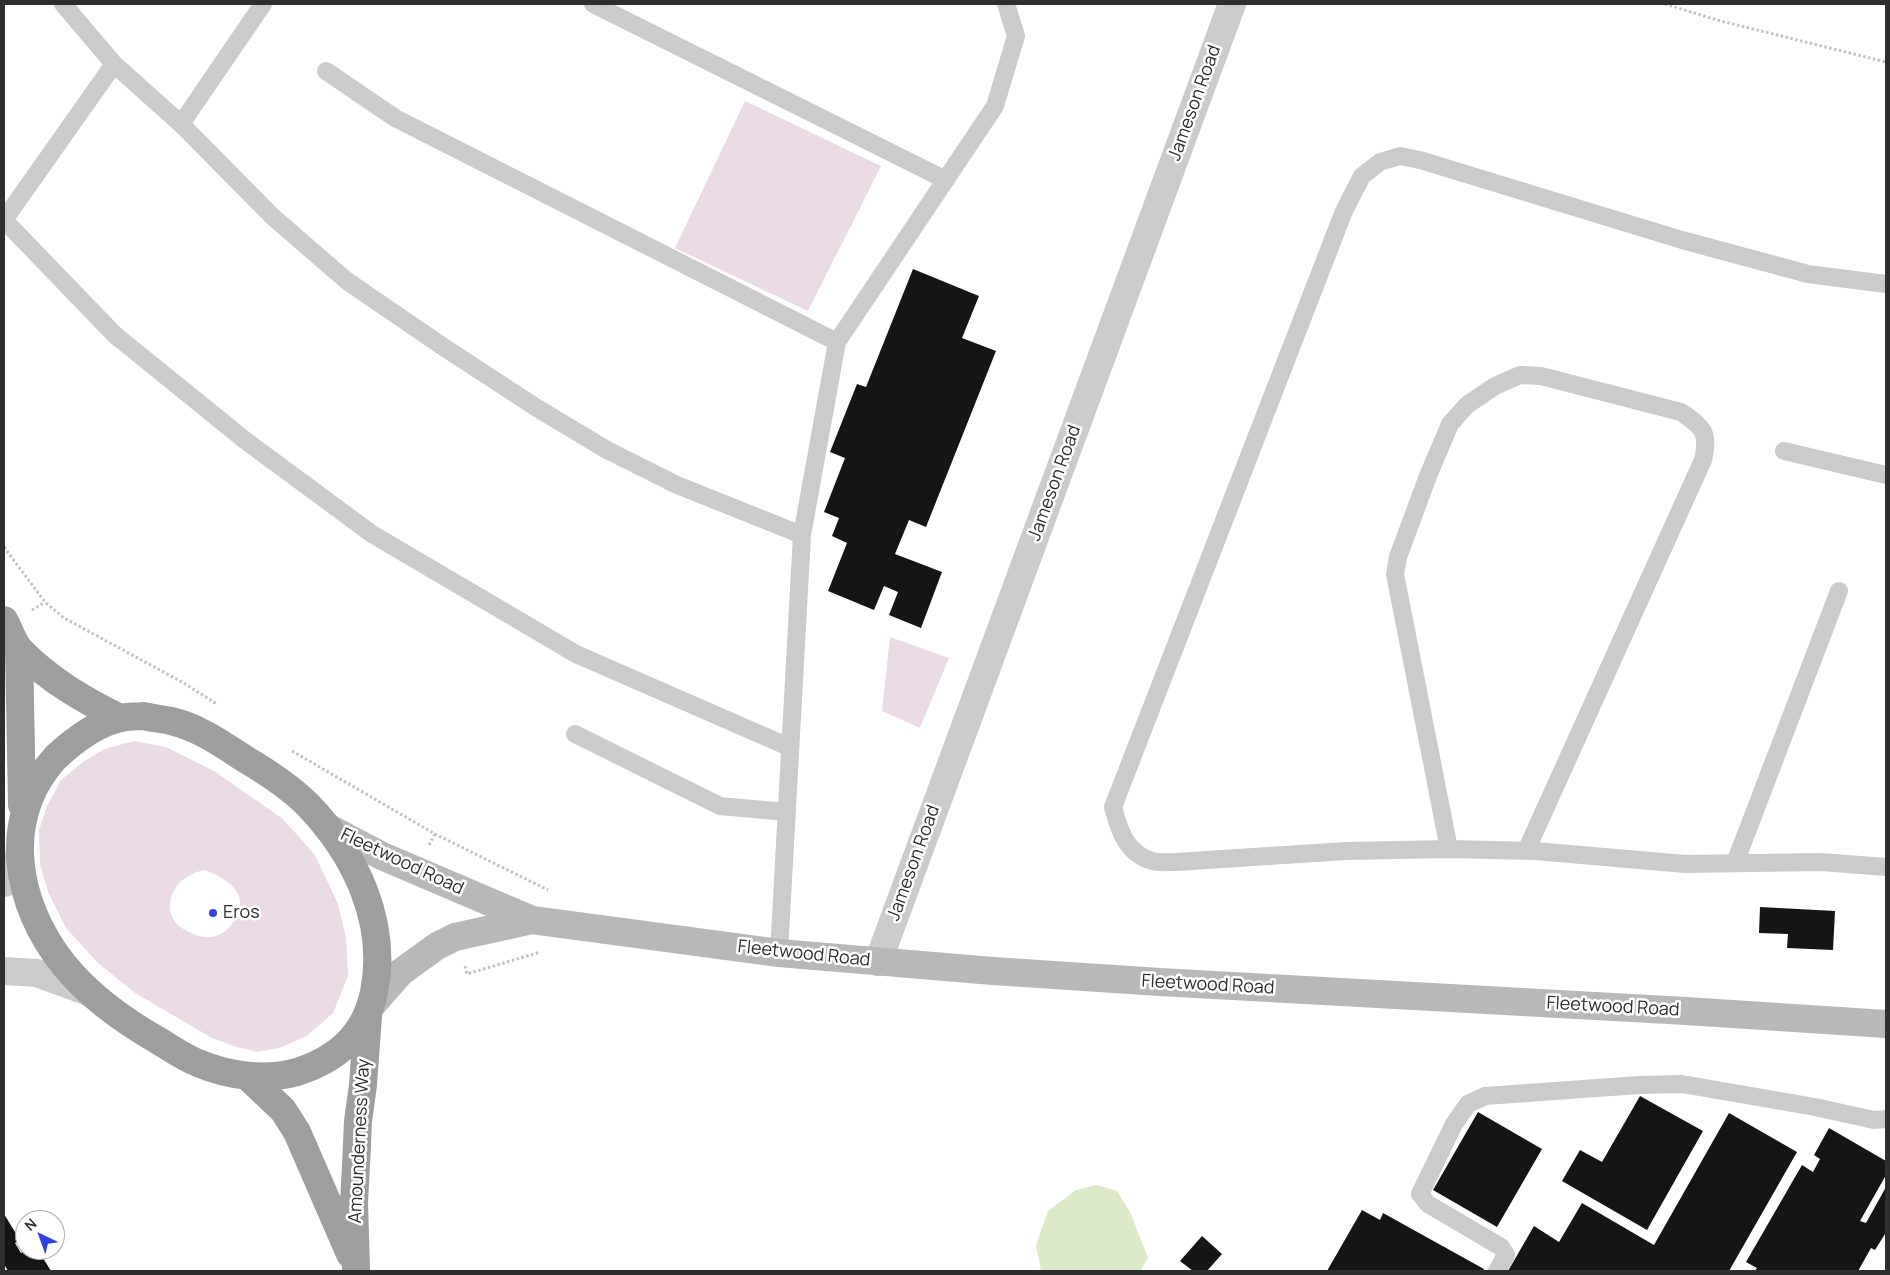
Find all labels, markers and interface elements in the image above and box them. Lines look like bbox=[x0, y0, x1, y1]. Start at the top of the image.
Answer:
street label: Jameson Road bbox=[1164, 42, 1226, 164]
street label: Jameson Road bbox=[1024, 422, 1086, 544]
street label: Jameson Road bbox=[883, 802, 945, 924]
street label: Fleetwood Road bbox=[337, 824, 467, 900]
place label: Eros bbox=[223, 902, 260, 924]
marker: Eros bbox=[207, 907, 219, 919]
street label: Fleetwood Road bbox=[737, 936, 871, 972]
street label: Fleetwood Road bbox=[1141, 971, 1275, 999]
street label: Fleetwood Road bbox=[1546, 993, 1680, 1021]
street label: Amounderness Way bbox=[345, 1058, 375, 1224]
north arrow bbox=[15, 1210, 65, 1260]
text: N bbox=[20, 1214, 40, 1235]

